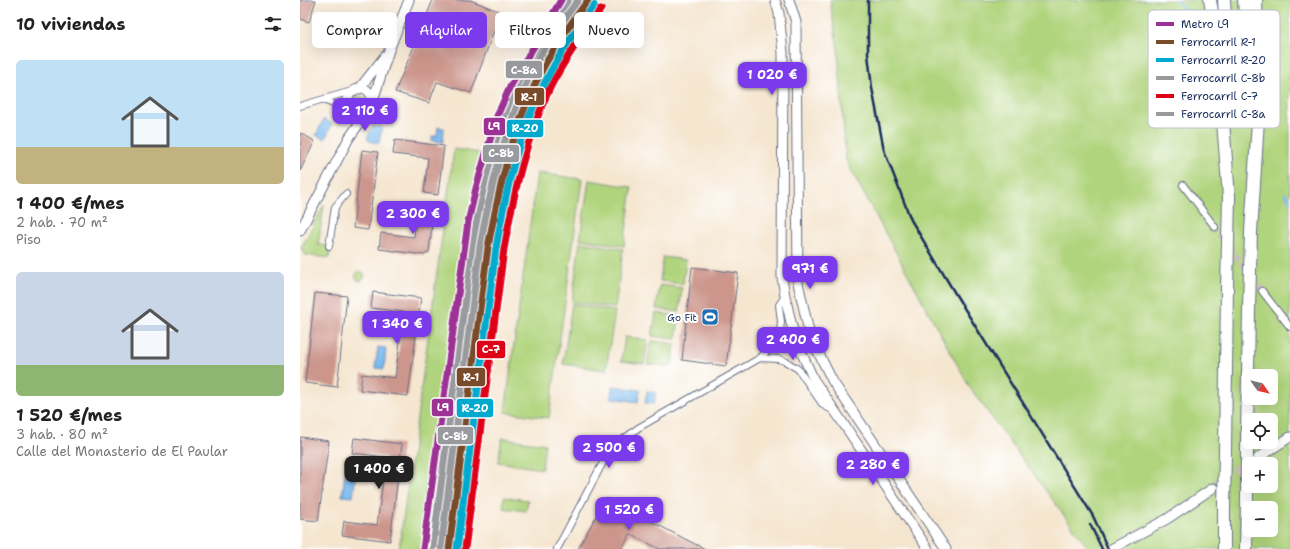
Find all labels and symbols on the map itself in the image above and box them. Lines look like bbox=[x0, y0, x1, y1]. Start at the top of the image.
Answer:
legend bbox=[1148, 10, 1280, 128]
text: Metro L9 bbox=[1181, 17, 1229, 32]
text: Ferrocarril R-1 bbox=[1181, 35, 1256, 50]
text: Ferrocarril R-20 bbox=[1181, 53, 1266, 68]
line badge: C-8a bbox=[505, 60, 543, 79]
pin: 1 020 € bbox=[735, 62, 809, 96]
text: C-8a bbox=[511, 63, 538, 78]
text: Ferrocarril C-8b bbox=[1181, 71, 1265, 86]
line badge: R-1 bbox=[514, 87, 545, 106]
text: Ferrocarril C-7 bbox=[1181, 89, 1258, 104]
text: R-1 bbox=[521, 90, 537, 105]
pin: 2 110 € bbox=[328, 98, 402, 132]
text: Ferrocarril C-8a bbox=[1181, 107, 1266, 122]
line badge: L9 bbox=[483, 117, 506, 136]
text: L9 bbox=[488, 119, 501, 134]
line badge: R-20 bbox=[506, 119, 544, 138]
text: R-20 bbox=[512, 121, 539, 136]
line badge: C-8b bbox=[482, 144, 520, 163]
text: C-8b bbox=[488, 146, 514, 161]
pin: 2 300 € bbox=[376, 201, 450, 235]
pin: 971 € bbox=[782, 256, 838, 290]
sports icon: Go Fit bbox=[700, 307, 720, 327]
pin: 1 340 € bbox=[360, 311, 434, 345]
place label: Go Fit bbox=[667, 311, 697, 324]
pin: 2 400 € bbox=[756, 327, 830, 361]
line badge: C-7 bbox=[476, 340, 506, 359]
text: C-7 bbox=[482, 342, 500, 357]
line badge: R-1 bbox=[456, 367, 486, 387]
north arrow bbox=[1242, 369, 1278, 405]
text: R-1 bbox=[463, 370, 479, 385]
line badge: L9 bbox=[431, 398, 454, 417]
line badge: R-20 bbox=[456, 398, 494, 418]
text: L9 bbox=[437, 400, 450, 415]
text: R-20 bbox=[462, 401, 489, 416]
line badge: C-8b bbox=[437, 426, 474, 445]
text: C-8b bbox=[442, 429, 468, 444]
pin: 2 500 € bbox=[572, 435, 646, 469]
pin: 2 280 € bbox=[836, 452, 910, 486]
pin: 1 400 € bbox=[342, 456, 416, 490]
pin: 1 520 € bbox=[592, 497, 666, 531]

